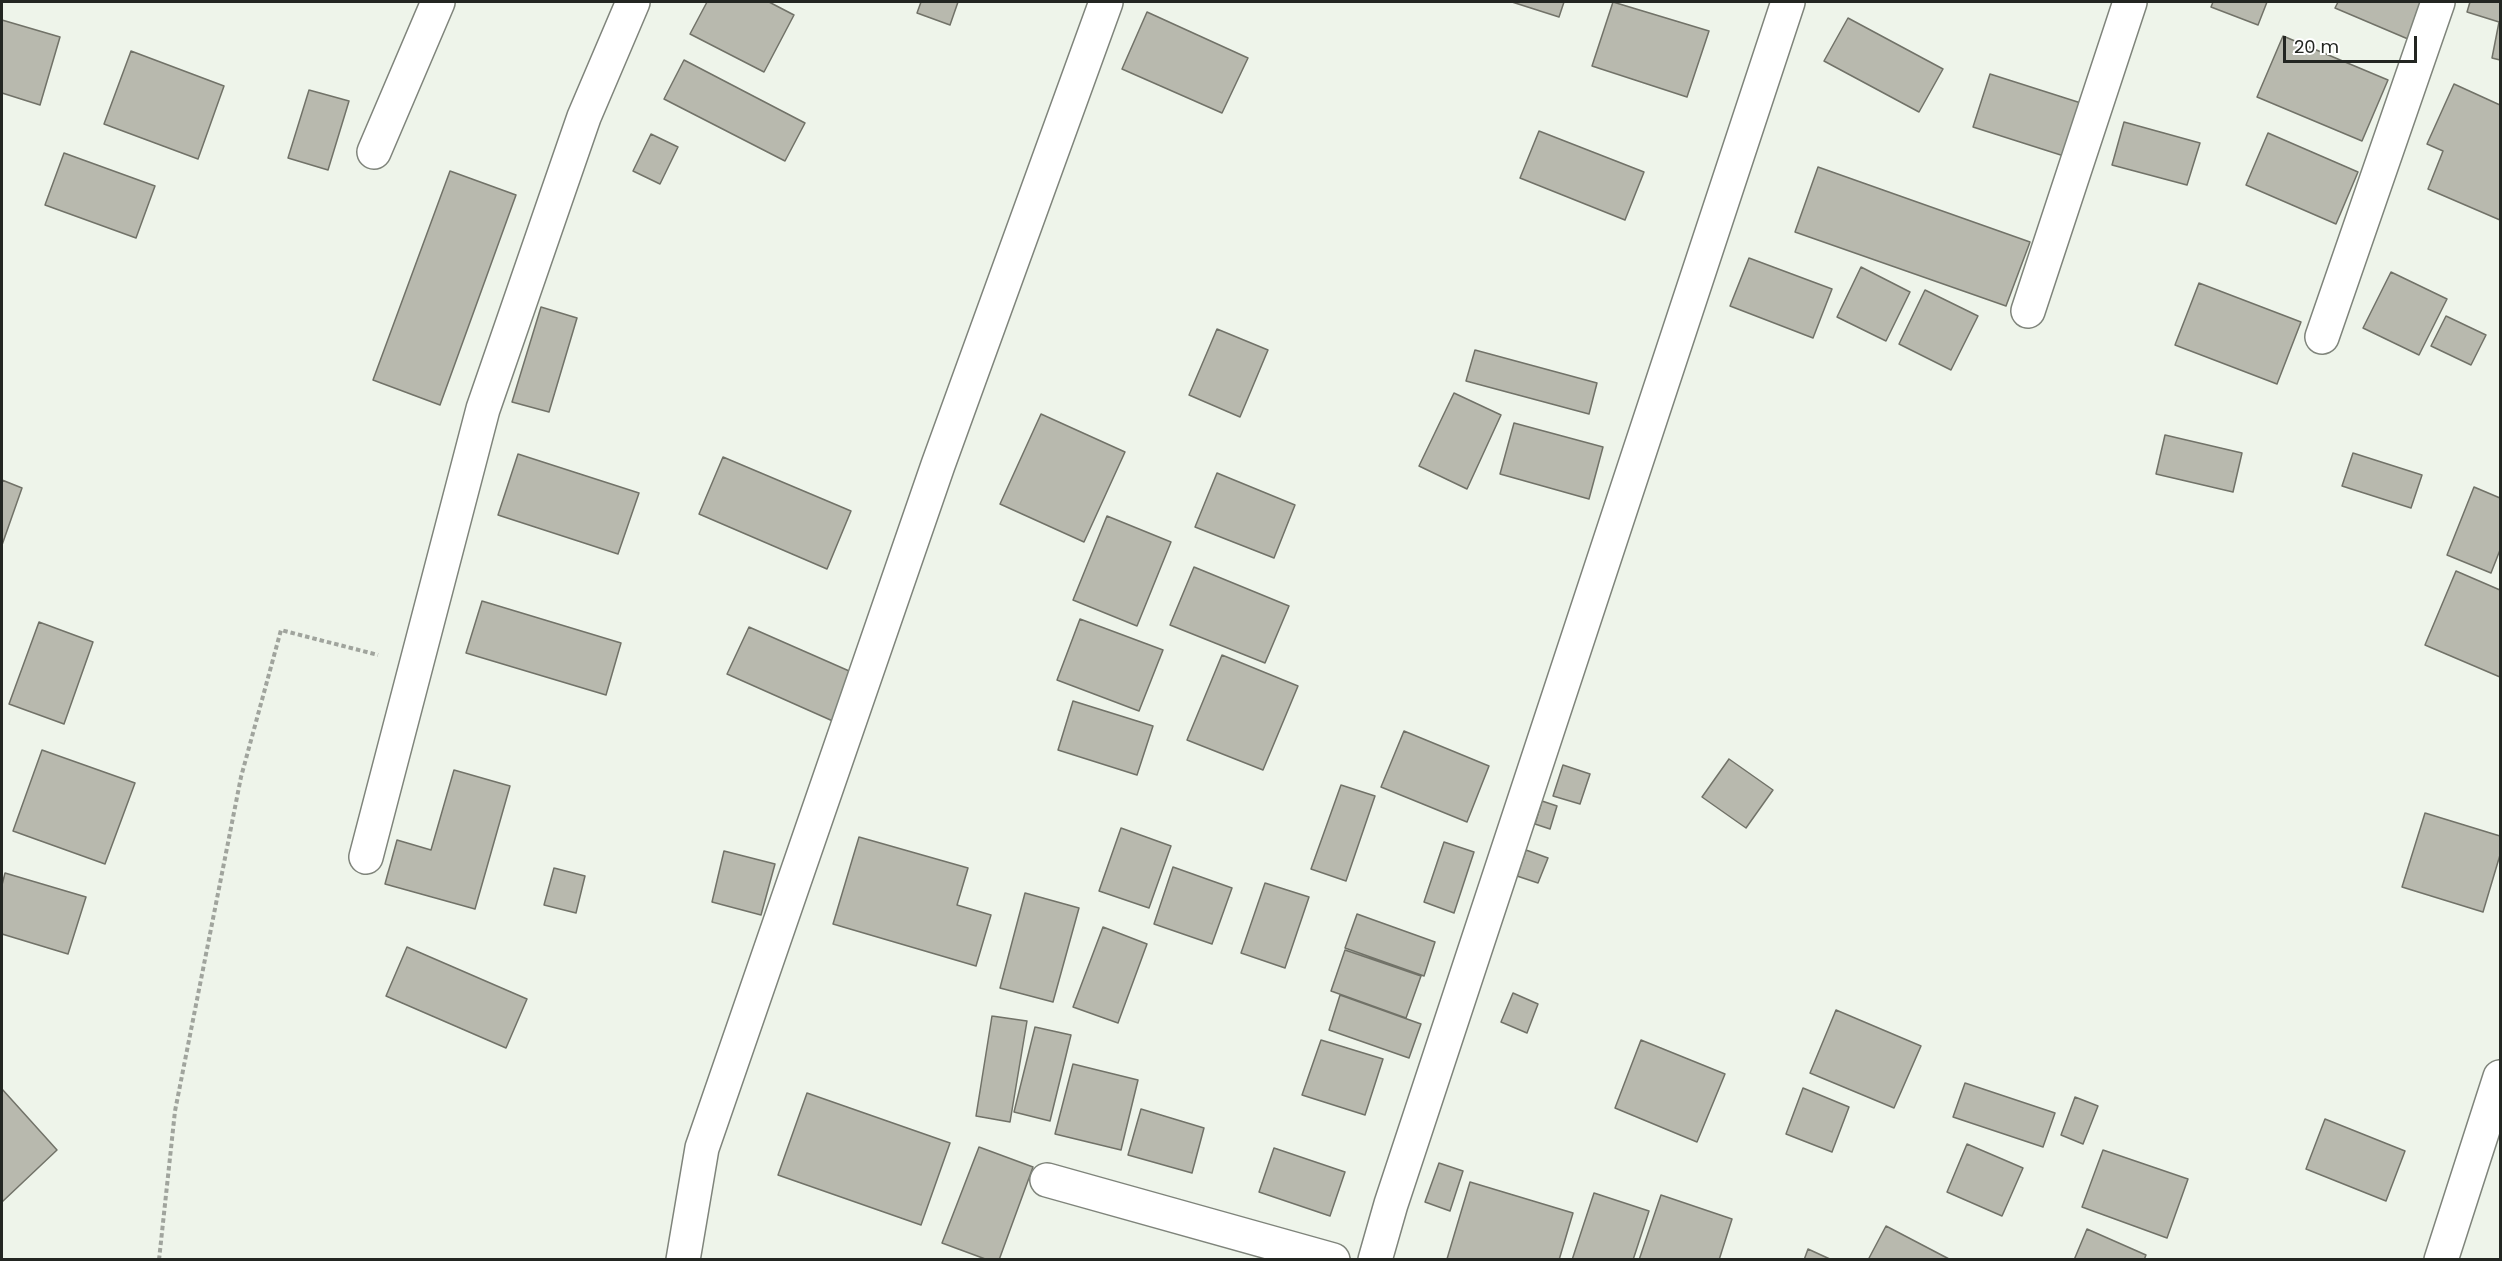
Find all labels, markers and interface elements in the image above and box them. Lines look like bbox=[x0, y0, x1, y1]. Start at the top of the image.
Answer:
scale bar bbox=[2286, 24, 2420, 62]
text: 20 m bbox=[2294, 34, 2339, 59]

